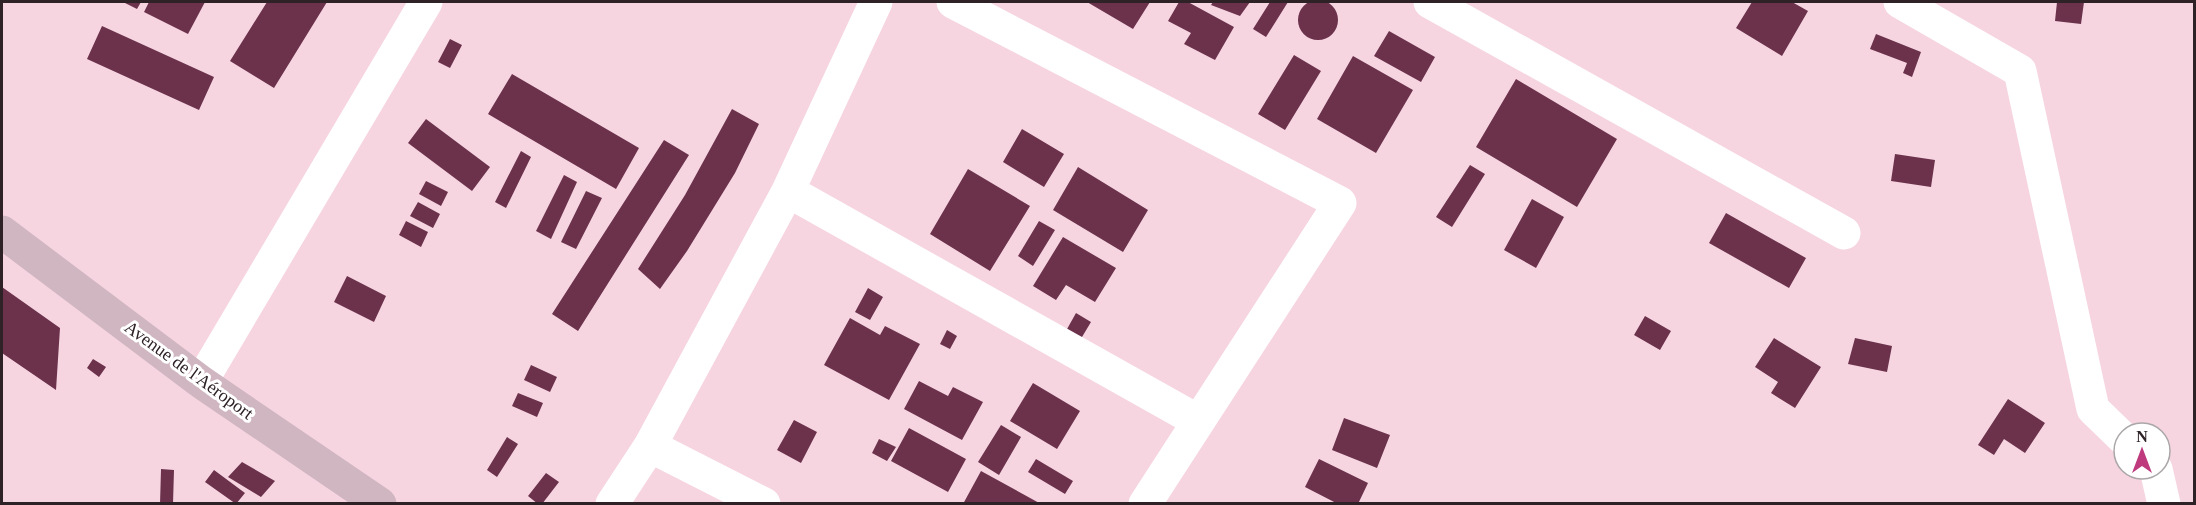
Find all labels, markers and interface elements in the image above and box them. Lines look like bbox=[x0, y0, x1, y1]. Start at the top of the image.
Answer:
street label: Avenue de l'Aéroport bbox=[121, 317, 257, 423]
north arrow bbox=[2112, 421, 2172, 481]
text: N bbox=[2136, 428, 2148, 445]

